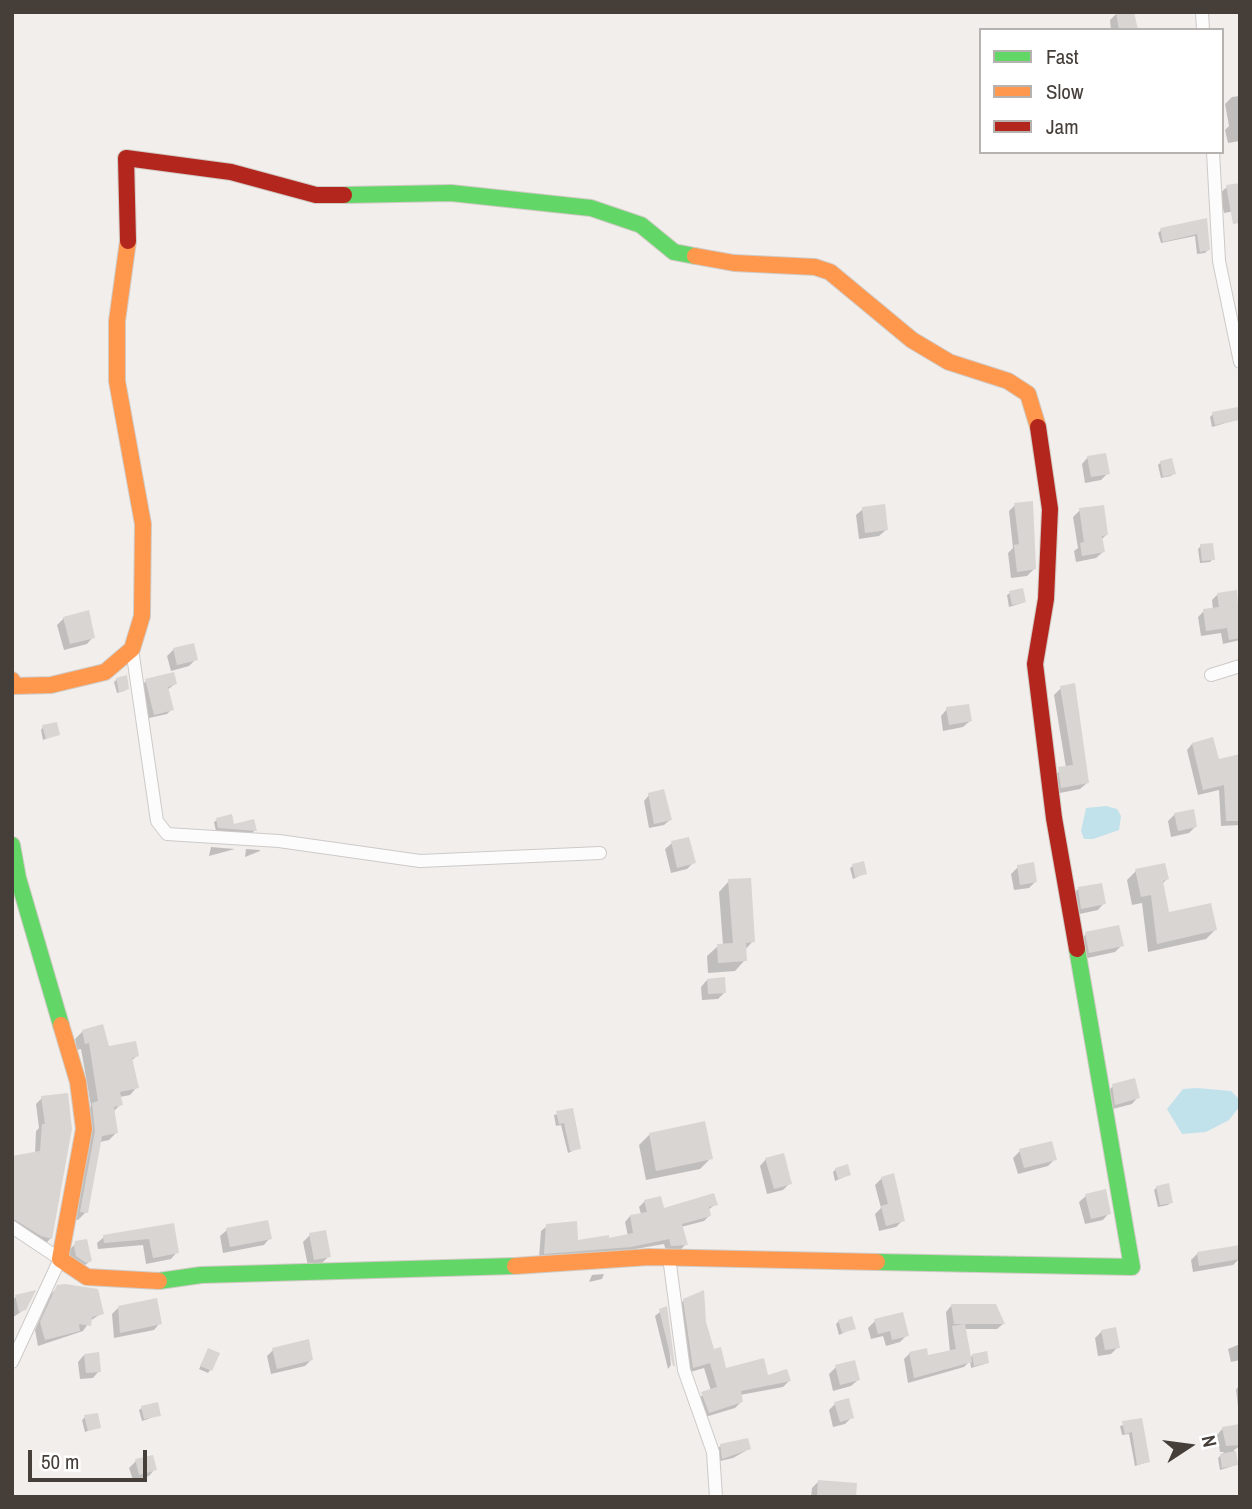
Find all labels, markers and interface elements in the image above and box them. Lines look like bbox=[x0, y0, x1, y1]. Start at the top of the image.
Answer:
legend bbox=[979, 28, 1224, 154]
text: Fast bbox=[1046, 42, 1079, 71]
text: Slow bbox=[1046, 77, 1083, 106]
text: Jam bbox=[1046, 112, 1079, 141]
north arrow bbox=[1154, 1411, 1224, 1481]
text: N bbox=[1196, 1433, 1223, 1450]
scale bar bbox=[32, 1436, 150, 1480]
text: 50 m bbox=[41, 1447, 79, 1476]

